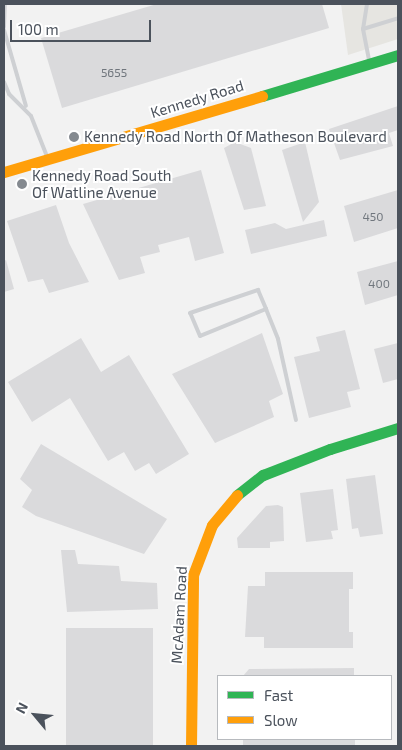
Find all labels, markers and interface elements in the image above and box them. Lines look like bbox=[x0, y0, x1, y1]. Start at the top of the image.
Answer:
scale bar bbox=[12, 10, 154, 42]
text: 100 m bbox=[18, 20, 59, 38]
house number: 5655 bbox=[101, 66, 127, 80]
street label: Kennedy Road bbox=[148, 76, 246, 122]
place label: Kennedy Road North Of Matheson Boulevard bbox=[84, 128, 387, 146]
marker: Kennedy Road North Of Matheson Boulevard bbox=[68, 131, 80, 143]
place label: Kennedy Road South Of Watline Avenue bbox=[32, 166, 172, 201]
marker: Kennedy Road South Of Watline Avenue bbox=[16, 178, 28, 190]
house number: 450 bbox=[362, 210, 384, 224]
house number: 400 bbox=[368, 277, 390, 291]
street label: McAdam Road bbox=[167, 566, 191, 664]
legend bbox=[217, 675, 392, 740]
text: Fast bbox=[264, 686, 293, 704]
north arrow bbox=[10, 690, 60, 740]
text: N bbox=[11, 699, 31, 716]
text: Slow bbox=[264, 711, 298, 729]

